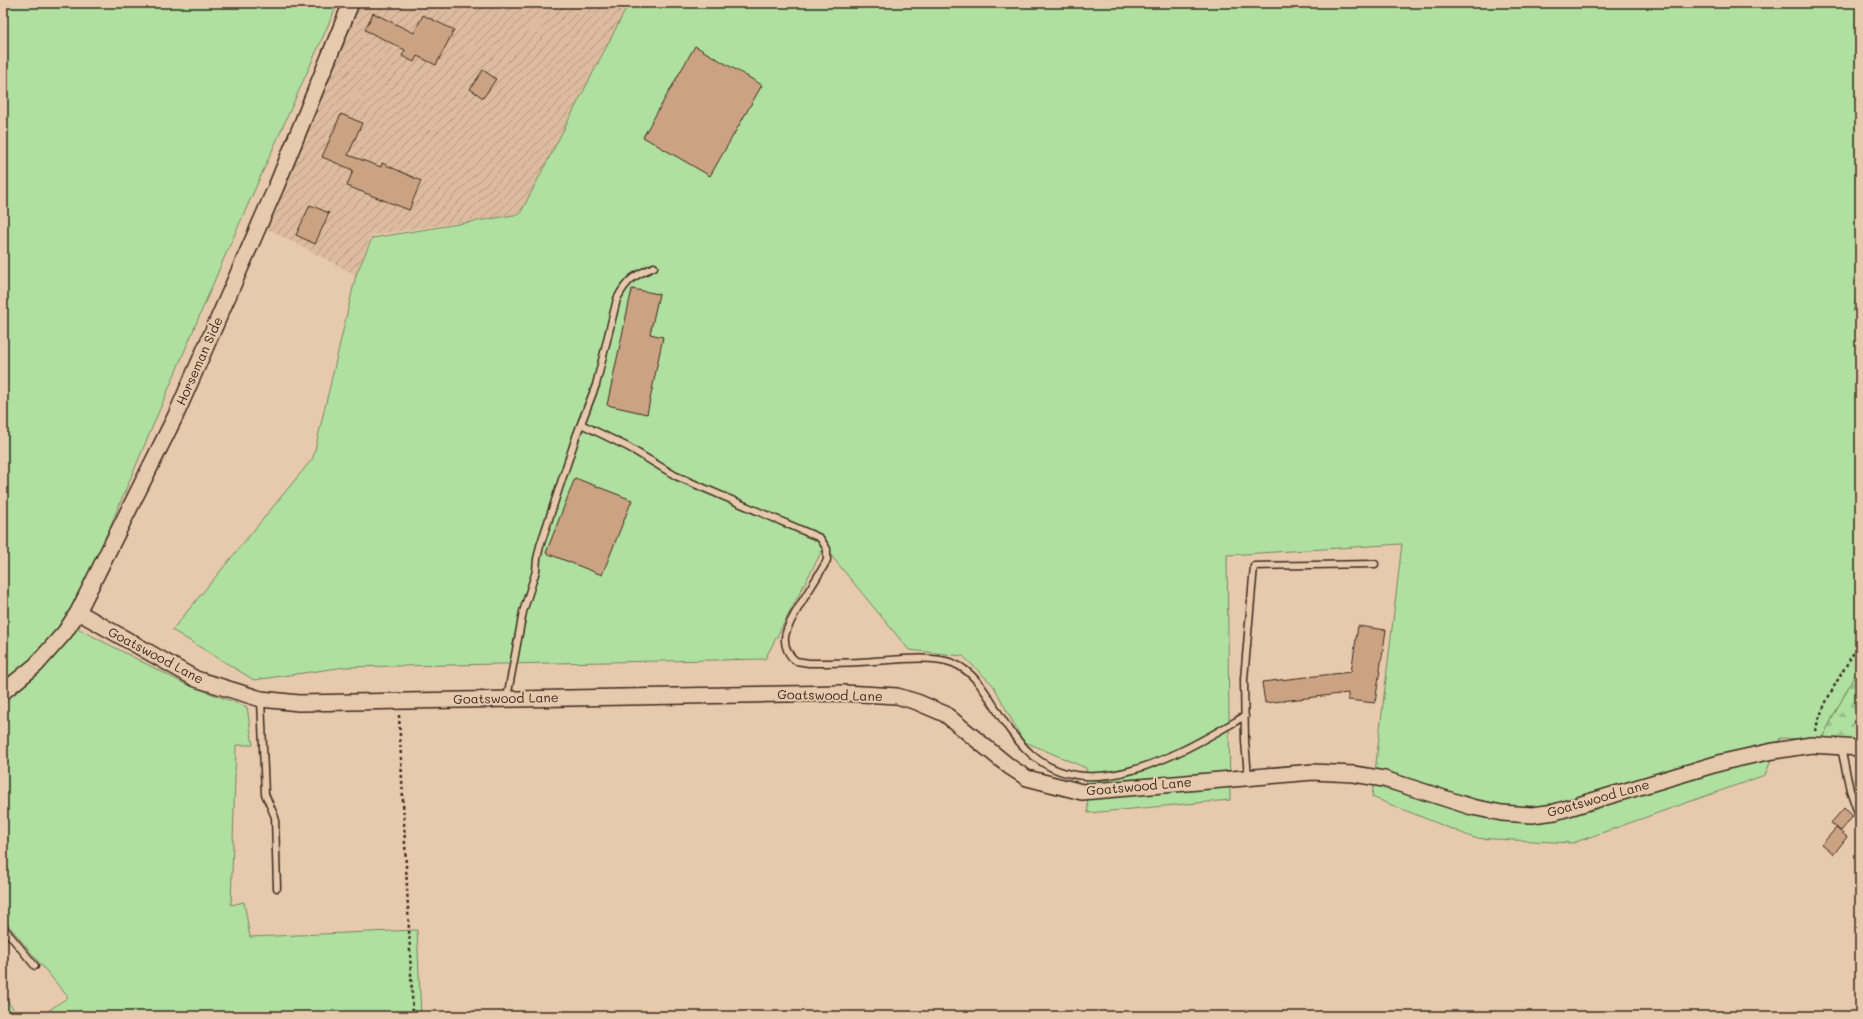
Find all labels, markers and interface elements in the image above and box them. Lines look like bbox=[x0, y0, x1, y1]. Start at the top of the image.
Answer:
street label: Horseman Side bbox=[171, 314, 226, 408]
street label: Goatswood Lane bbox=[106, 622, 207, 687]
street label: Goatswood Lane bbox=[777, 685, 883, 704]
street label: Goatswood Lane bbox=[453, 688, 559, 707]
street label: Goatswood Lane bbox=[1086, 772, 1192, 799]
street label: Goatswood Lane bbox=[1545, 775, 1651, 820]

